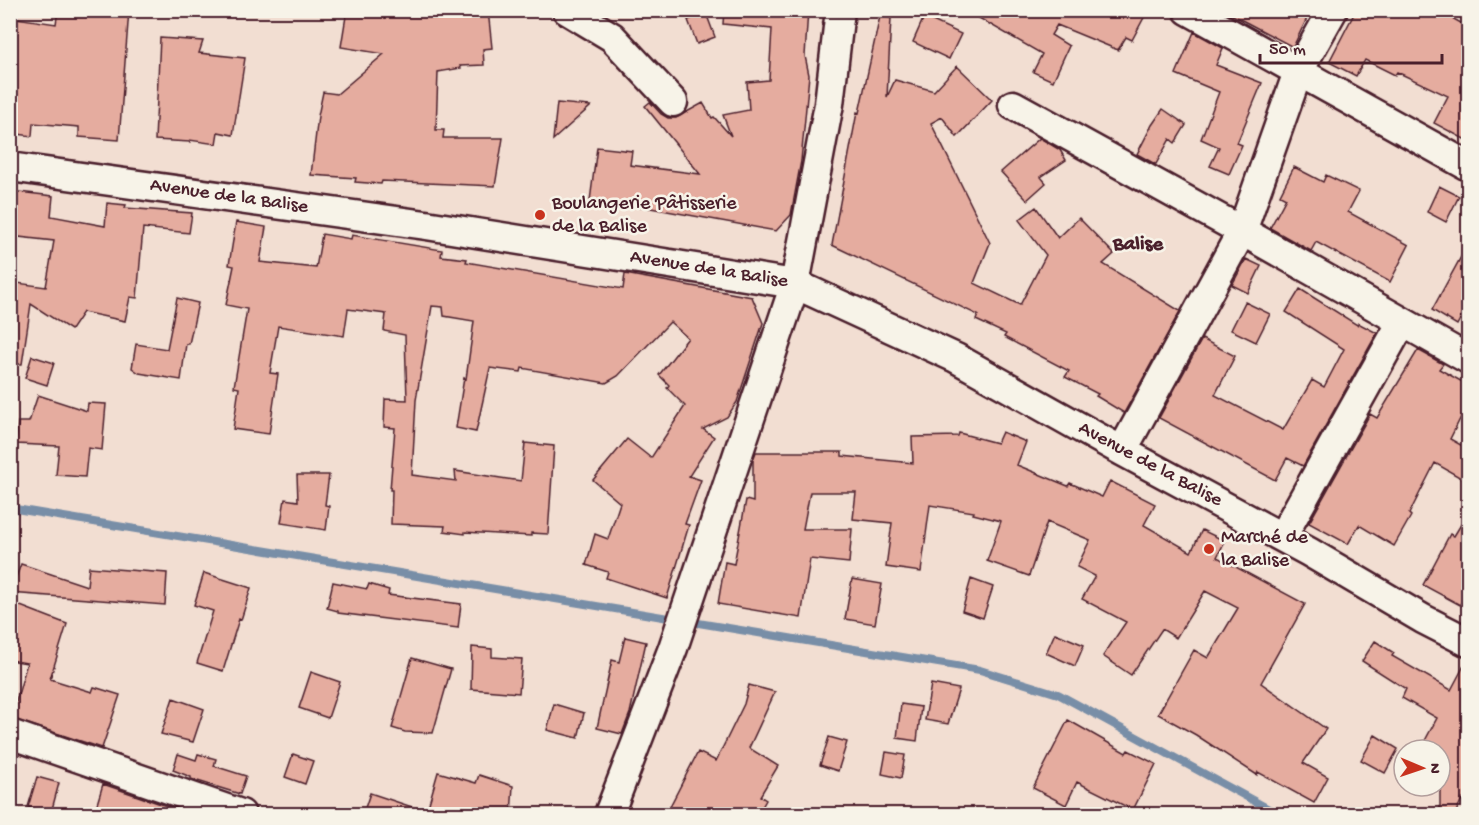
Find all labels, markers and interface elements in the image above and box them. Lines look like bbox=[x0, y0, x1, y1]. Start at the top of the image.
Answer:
scale bar bbox=[1260, 27, 1442, 65]
text: 50 m bbox=[1269, 40, 1306, 61]
street label: Avenue de la Balise bbox=[148, 175, 310, 220]
place label: Boulangerie Pâtisserie de la Balise bbox=[551, 193, 737, 239]
marker: Boulangerie Pâtisserie de la Balise bbox=[533, 208, 547, 222]
district label: Balise bbox=[1112, 233, 1164, 258]
street label: Avenue de la Balise bbox=[628, 246, 790, 294]
street label: Avenue de la Balise bbox=[1074, 417, 1226, 513]
place label: Marché de la Balise bbox=[1221, 527, 1308, 573]
marker: Marché de la Balise bbox=[1202, 542, 1216, 556]
north arrow bbox=[1392, 738, 1452, 798]
text: N bbox=[1424, 763, 1443, 775]

